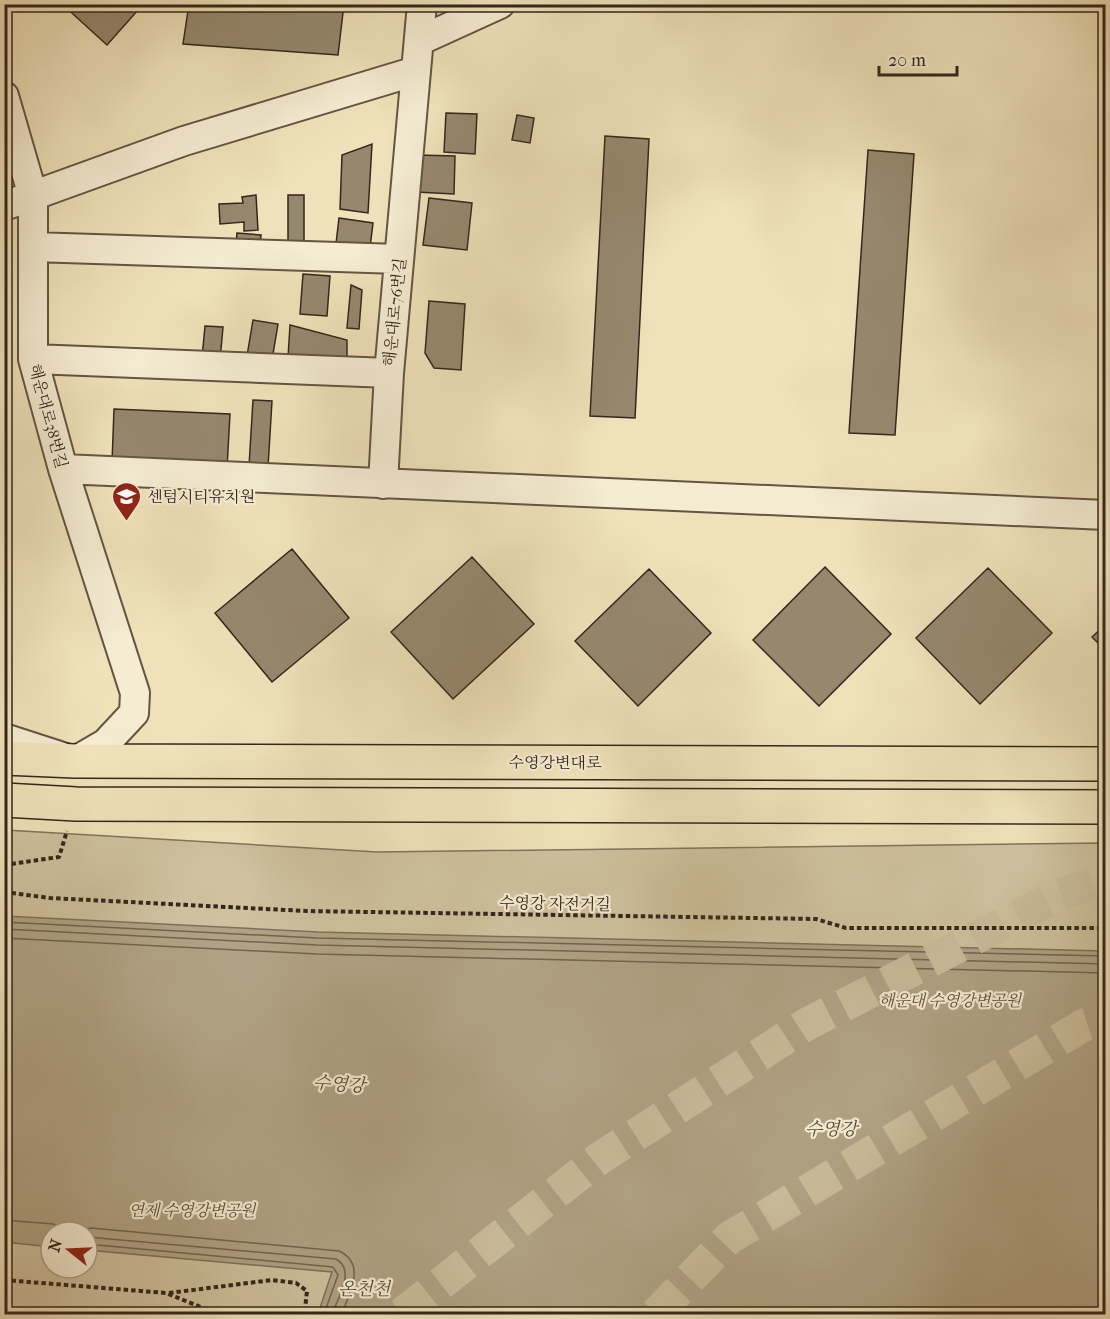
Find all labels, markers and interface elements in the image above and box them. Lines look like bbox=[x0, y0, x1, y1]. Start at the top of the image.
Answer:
scale bar bbox=[879, 39, 957, 77]
text: 20 m bbox=[888, 50, 926, 71]
street label: 해운대로76번길 bbox=[379, 257, 410, 367]
street label: 해운대로38번길 bbox=[25, 362, 72, 470]
school or university icon: 센텀시티유치원 bbox=[110, 480, 142, 522]
place label: 센텀시티유치원 bbox=[147, 487, 255, 506]
street label: 수영강변대로 bbox=[509, 753, 602, 772]
street label: 수영강 자전거길 bbox=[499, 893, 611, 914]
park label: 해운대 수영강변공원 bbox=[879, 991, 1023, 1010]
water label: 수영강 bbox=[312, 1072, 368, 1097]
water label: 수영강 bbox=[805, 1119, 860, 1140]
park label: 연제 수영강변공원 bbox=[128, 1201, 257, 1220]
north arrow bbox=[39, 1220, 99, 1280]
text: N bbox=[44, 1236, 66, 1254]
water label: 온천천 bbox=[338, 1279, 392, 1300]

